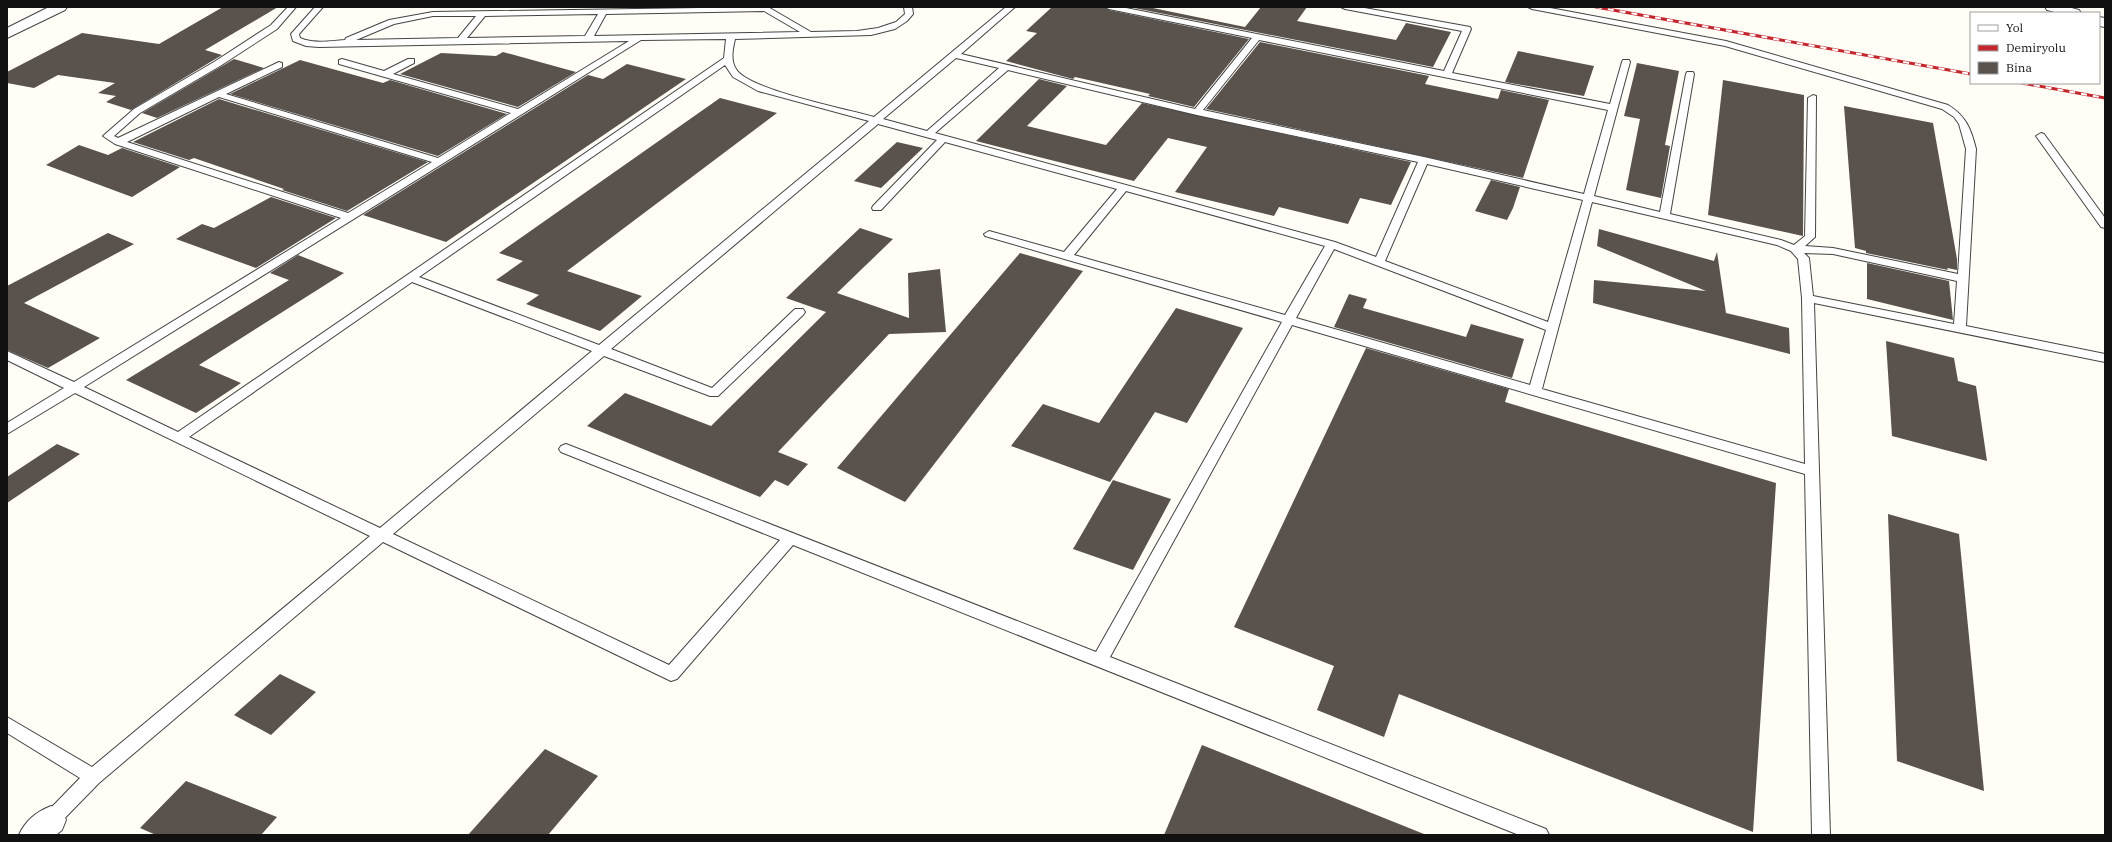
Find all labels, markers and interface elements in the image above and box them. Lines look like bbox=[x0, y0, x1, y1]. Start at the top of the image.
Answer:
legend bbox=[1970, 12, 2100, 84]
text: Yol bbox=[2006, 20, 2024, 35]
text: Demiryolu bbox=[2006, 40, 2066, 55]
text: Bina bbox=[2006, 60, 2032, 75]

